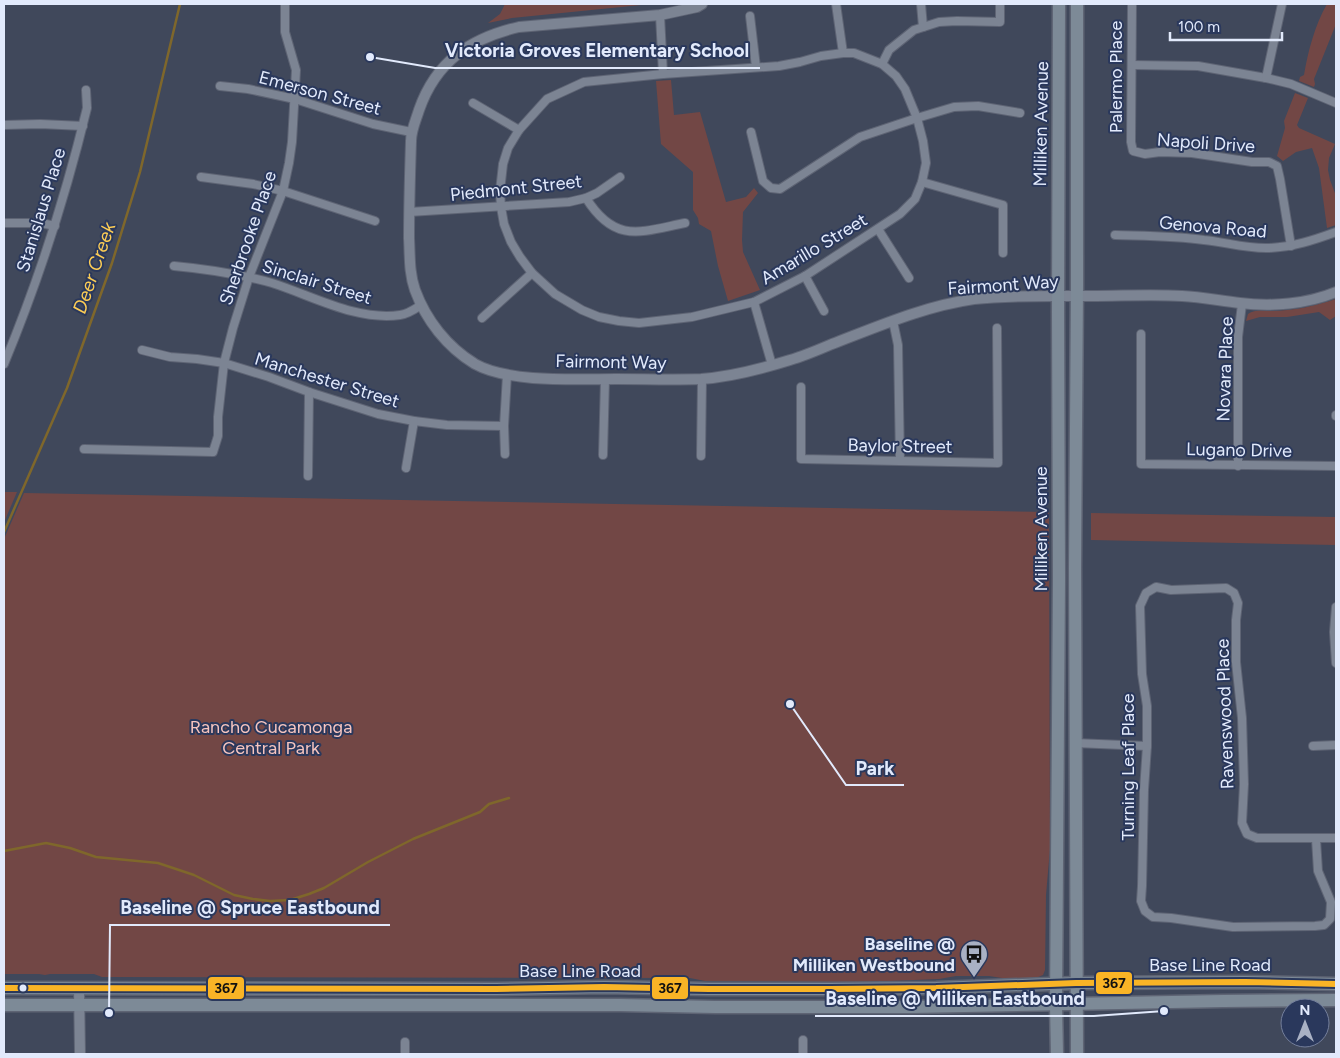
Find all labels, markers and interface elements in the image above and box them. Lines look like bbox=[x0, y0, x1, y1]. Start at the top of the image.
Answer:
scale bar bbox=[1170, 10, 1282, 42]
text: 100 m bbox=[1178, 18, 1220, 36]
street label: Palermo Place bbox=[1105, 21, 1127, 133]
callout: Victoria Groves Elementary School bbox=[435, 34, 760, 68]
text: Victoria Groves Elementary School bbox=[445, 39, 749, 62]
street label: Milliken Avenue bbox=[1029, 61, 1053, 187]
street label: Emerson Street bbox=[256, 66, 384, 120]
street label: Napoli Drive bbox=[1156, 129, 1256, 157]
street label: Stanislaus Place bbox=[12, 145, 70, 275]
street label: Sherbrooke Place bbox=[215, 168, 281, 308]
street label: Piedmont Street bbox=[449, 170, 583, 206]
street label: Amarillo Street bbox=[757, 209, 871, 289]
street label: Genova Road bbox=[1158, 211, 1268, 243]
water label: Deer Creek bbox=[68, 219, 121, 317]
street label: Sinclair Street bbox=[260, 255, 375, 309]
street label: Fairmont Way bbox=[947, 270, 1060, 300]
street label: Novara Place bbox=[1212, 316, 1238, 422]
street label: Manchester Street bbox=[252, 348, 402, 412]
street label: Fairmont Way bbox=[555, 350, 667, 374]
street label: Baylor Street bbox=[847, 434, 953, 458]
street label: Lugano Drive bbox=[1186, 438, 1292, 462]
street label: Milliken Avenue bbox=[1030, 466, 1052, 592]
street label: Ravenswood Place bbox=[1211, 638, 1239, 790]
street label: Turning Leaf Place bbox=[1117, 693, 1139, 841]
park label: Rancho Cucamonga Central Park bbox=[190, 716, 352, 759]
callout: Park bbox=[846, 751, 904, 785]
text: Park bbox=[856, 757, 895, 780]
callout: Baseline @ Spruce Eastbound bbox=[110, 891, 390, 925]
text: Baseline @ Spruce Eastbound bbox=[120, 896, 380, 919]
place label: Baseline @ Milliken Westbound bbox=[793, 933, 955, 976]
bus stop icon: Baseline @ Milliken Westbound bbox=[959, 939, 989, 978]
street label: Base Line Road bbox=[1149, 954, 1271, 976]
street label: Base Line Road bbox=[519, 960, 641, 982]
line badge: 367 bbox=[1095, 971, 1133, 995]
text: 367 bbox=[1102, 975, 1126, 992]
line badge: 367 bbox=[207, 976, 245, 1000]
line badge: 367 bbox=[651, 976, 689, 1000]
text: 367 bbox=[214, 980, 238, 997]
text: 367 bbox=[658, 980, 682, 997]
callout: Baseline @ Miliken Eastbound bbox=[815, 982, 1094, 1016]
unlabelled marker bbox=[18, 983, 28, 993]
text: Baseline @ Miliken Eastbound bbox=[825, 987, 1085, 1010]
north arrow bbox=[1280, 998, 1330, 1048]
text: N bbox=[1300, 1002, 1310, 1019]

